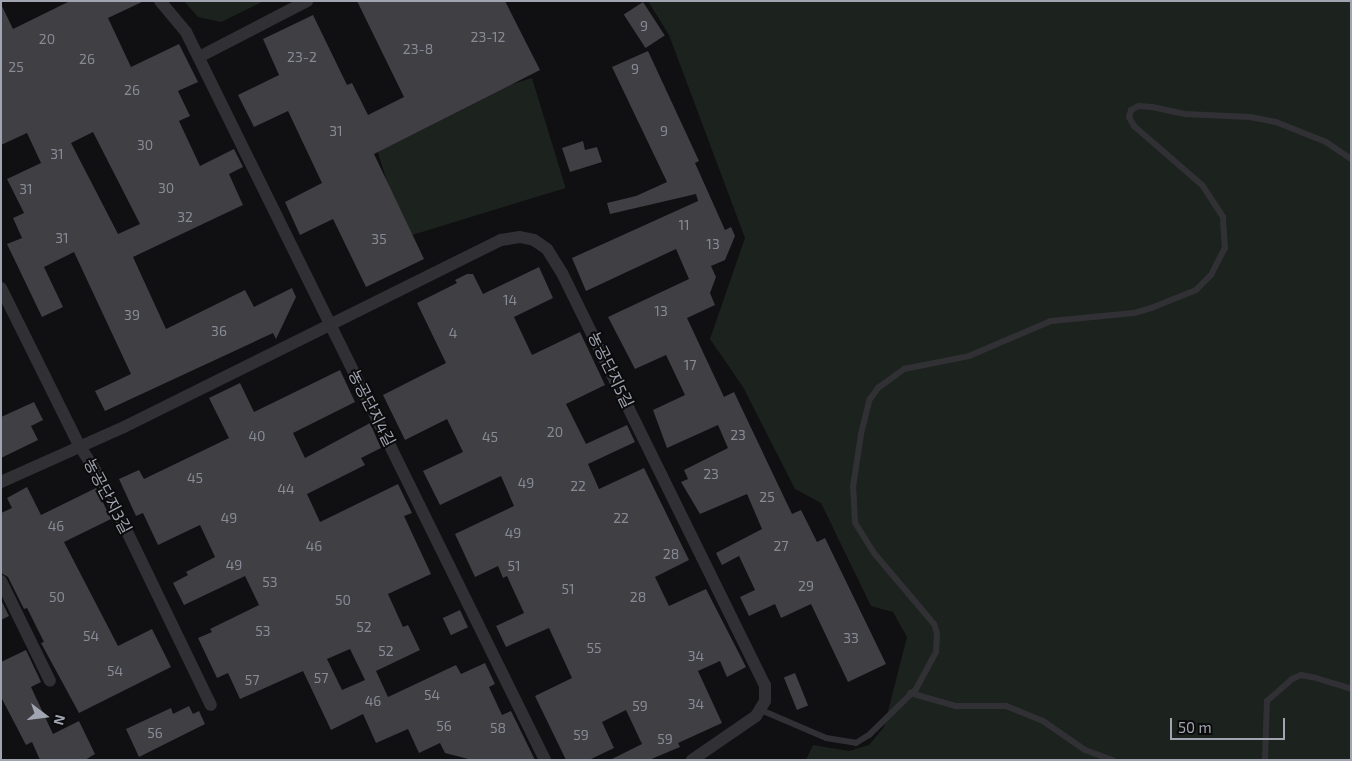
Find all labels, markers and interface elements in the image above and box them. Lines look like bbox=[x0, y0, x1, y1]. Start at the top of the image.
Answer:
house number: 9 bbox=[640, 18, 648, 34]
house number: 23-12 bbox=[471, 29, 505, 45]
house number: 20 bbox=[39, 31, 55, 47]
house number: 23-8 bbox=[403, 41, 433, 57]
house number: 23-2 bbox=[287, 49, 317, 65]
house number: 26 bbox=[79, 51, 95, 67]
house number: 25 bbox=[8, 59, 24, 75]
house number: 9 bbox=[631, 61, 639, 77]
house number: 26 bbox=[124, 82, 140, 98]
house number: 31 bbox=[329, 123, 343, 139]
house number: 9 bbox=[660, 123, 668, 139]
house number: 30 bbox=[137, 137, 153, 153]
house number: 31 bbox=[50, 146, 64, 162]
house number: 30 bbox=[158, 180, 174, 196]
house number: 31 bbox=[19, 181, 33, 197]
house number: 32 bbox=[177, 209, 193, 225]
house number: 11 bbox=[678, 217, 690, 233]
house number: 31 bbox=[55, 230, 69, 246]
house number: 35 bbox=[371, 231, 387, 247]
house number: 13 bbox=[706, 236, 720, 252]
house number: 14 bbox=[503, 292, 517, 308]
house number: 13 bbox=[654, 303, 668, 319]
house number: 39 bbox=[124, 307, 140, 323]
house number: 36 bbox=[211, 323, 227, 339]
house number: 4 bbox=[449, 325, 457, 341]
street label: 농공단지5길 bbox=[584, 329, 638, 411]
house number: 17 bbox=[684, 357, 696, 373]
street label: 농공단지4길 bbox=[345, 366, 399, 450]
house number: 20 bbox=[547, 424, 563, 440]
house number: 23 bbox=[730, 427, 746, 443]
house number: 40 bbox=[248, 428, 266, 444]
house number: 45 bbox=[482, 429, 498, 445]
street label: 농공단지3길 bbox=[80, 455, 136, 537]
house number: 23 bbox=[703, 466, 719, 482]
house number: 45 bbox=[187, 470, 203, 486]
house number: 49 bbox=[518, 475, 534, 491]
house number: 22 bbox=[570, 478, 586, 494]
house number: 44 bbox=[277, 481, 295, 497]
house number: 25 bbox=[759, 489, 775, 505]
house number: 49 bbox=[221, 510, 237, 526]
house number: 22 bbox=[613, 510, 629, 526]
house number: 46 bbox=[48, 518, 64, 534]
house number: 49 bbox=[505, 525, 521, 541]
house number: 46 bbox=[306, 538, 322, 554]
house number: 27 bbox=[773, 538, 789, 554]
house number: 28 bbox=[663, 546, 679, 562]
house number: 49 bbox=[226, 557, 242, 573]
house number: 51 bbox=[507, 558, 521, 574]
house number: 53 bbox=[262, 574, 278, 590]
house number: 29 bbox=[798, 578, 814, 594]
house number: 51 bbox=[561, 581, 575, 597]
house number: 50 bbox=[49, 589, 65, 605]
house number: 28 bbox=[630, 589, 646, 605]
house number: 50 bbox=[335, 592, 351, 608]
house number: 52 bbox=[356, 619, 372, 635]
house number: 53 bbox=[255, 623, 271, 639]
house number: 54 bbox=[83, 628, 99, 644]
house number: 33 bbox=[843, 630, 859, 646]
house number: 55 bbox=[586, 640, 602, 656]
house number: 52 bbox=[378, 643, 394, 659]
house number: 34 bbox=[688, 648, 704, 664]
house number: 54 bbox=[107, 663, 123, 679]
house number: 57 bbox=[314, 670, 328, 686]
house number: 57 bbox=[245, 672, 259, 688]
house number: 54 bbox=[424, 687, 440, 703]
north arrow bbox=[20, 691, 70, 741]
house number: 46 bbox=[365, 693, 381, 709]
house number: 34 bbox=[688, 696, 704, 712]
house number: 59 bbox=[632, 698, 648, 714]
scale bar bbox=[1172, 708, 1287, 740]
text: N bbox=[50, 713, 69, 727]
house number: 56 bbox=[436, 718, 452, 734]
text: 50 m bbox=[1178, 718, 1212, 736]
house number: 58 bbox=[490, 720, 506, 736]
house number: 56 bbox=[147, 725, 163, 741]
house number: 59 bbox=[573, 727, 589, 743]
house number: 59 bbox=[657, 731, 673, 747]

